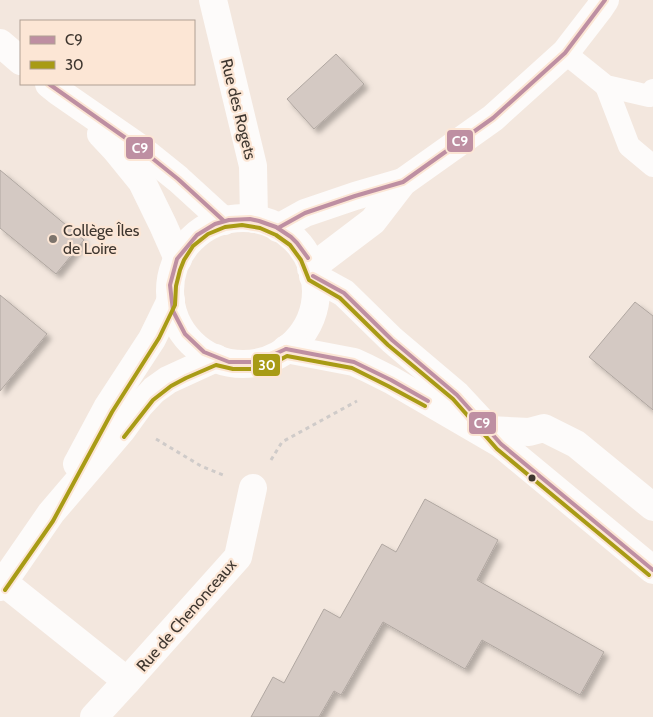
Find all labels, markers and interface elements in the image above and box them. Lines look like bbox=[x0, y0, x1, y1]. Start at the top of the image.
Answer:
legend bbox=[20, 20, 195, 85]
text: C9 bbox=[65, 31, 83, 49]
text: 30 bbox=[65, 56, 84, 74]
street label: Rue des Rogets bbox=[217, 57, 260, 162]
line badge: C9 bbox=[446, 129, 474, 153]
text: C9 bbox=[452, 132, 468, 150]
line badge: C9 bbox=[125, 136, 154, 160]
text: C9 bbox=[132, 139, 148, 157]
place label: Collège Îles de Loire bbox=[63, 221, 140, 258]
marker: Collège Îles de Loire bbox=[47, 233, 59, 245]
line badge: 30 bbox=[252, 353, 281, 377]
text: 30 bbox=[258, 356, 276, 374]
line badge: C9 bbox=[468, 411, 497, 435]
text: C9 bbox=[474, 414, 490, 432]
unlabelled marker bbox=[527, 473, 537, 483]
street label: Rue de Chenonceaux bbox=[132, 555, 241, 675]

